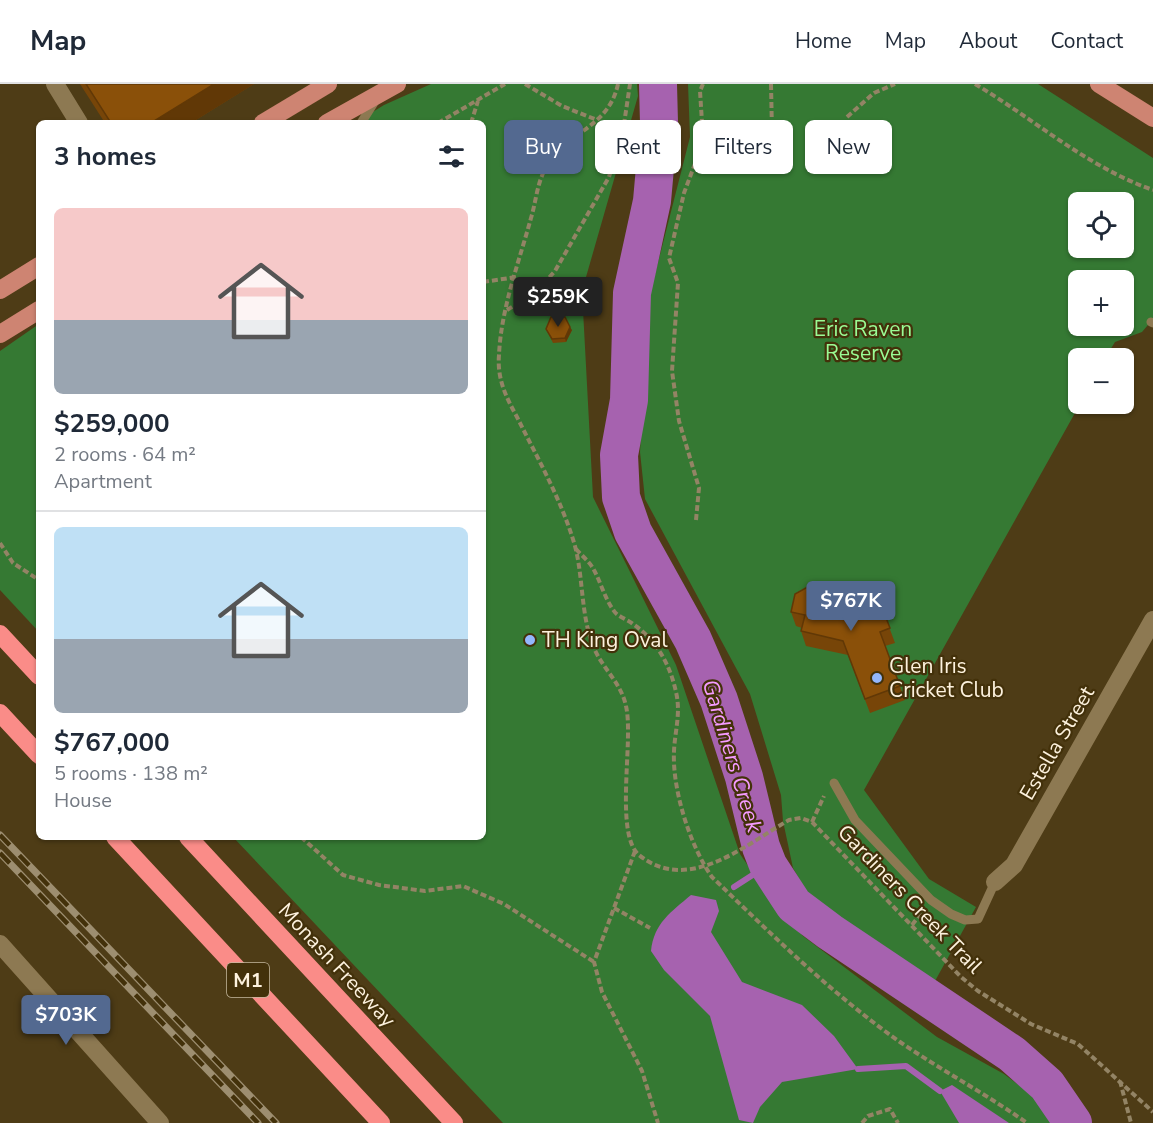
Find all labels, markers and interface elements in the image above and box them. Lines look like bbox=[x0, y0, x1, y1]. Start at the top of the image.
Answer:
text: Map bbox=[30, 22, 86, 60]
text: Home bbox=[795, 27, 852, 55]
text: Map bbox=[885, 27, 926, 55]
text: About bbox=[959, 27, 1017, 55]
text: Contact bbox=[1050, 27, 1123, 55]
chip: Buy bbox=[504, 120, 583, 174]
chip: Rent bbox=[595, 120, 681, 174]
chip: Filters bbox=[693, 120, 793, 174]
chip: New bbox=[805, 120, 892, 174]
text: 3 homes bbox=[54, 139, 156, 174]
icon: filters bbox=[435, 140, 468, 173]
map controls bbox=[1068, 192, 1134, 414]
button: locate bbox=[1068, 192, 1134, 258]
icon: home bbox=[207, 247, 315, 355]
button: + bbox=[1068, 270, 1134, 336]
pin: $259K bbox=[516, 277, 600, 328]
text: $259K bbox=[527, 283, 589, 310]
park label: Eric Raven Reserve bbox=[814, 315, 912, 367]
button: − bbox=[1068, 348, 1134, 414]
text: $259,000 bbox=[54, 406, 170, 441]
text: 2 rooms · 64 m² bbox=[54, 441, 196, 468]
text: Apartment bbox=[54, 468, 152, 495]
icon: home bbox=[207, 566, 315, 674]
pin: $767K bbox=[809, 581, 893, 632]
text: $767K bbox=[820, 587, 882, 614]
place label: TH King Oval bbox=[542, 626, 668, 654]
marker: TH King Oval bbox=[523, 633, 537, 647]
place label: Glen Iris Cricket Club bbox=[889, 652, 1004, 704]
marker: Glen Iris Cricket Club bbox=[870, 671, 884, 685]
water label: Gardiners Creek bbox=[694, 676, 770, 837]
street label: Estella Street bbox=[1013, 681, 1101, 805]
text: $767,000 bbox=[54, 725, 170, 760]
text: 5 rooms · 138 m² bbox=[54, 760, 208, 787]
text: House bbox=[54, 787, 112, 814]
street label: Gardiners Creek Trail bbox=[831, 818, 989, 980]
street label: Monash Freeway bbox=[272, 897, 402, 1033]
road number: M1 bbox=[227, 963, 269, 997]
pin: $703K bbox=[24, 995, 108, 1046]
text: $703K bbox=[35, 1001, 97, 1028]

